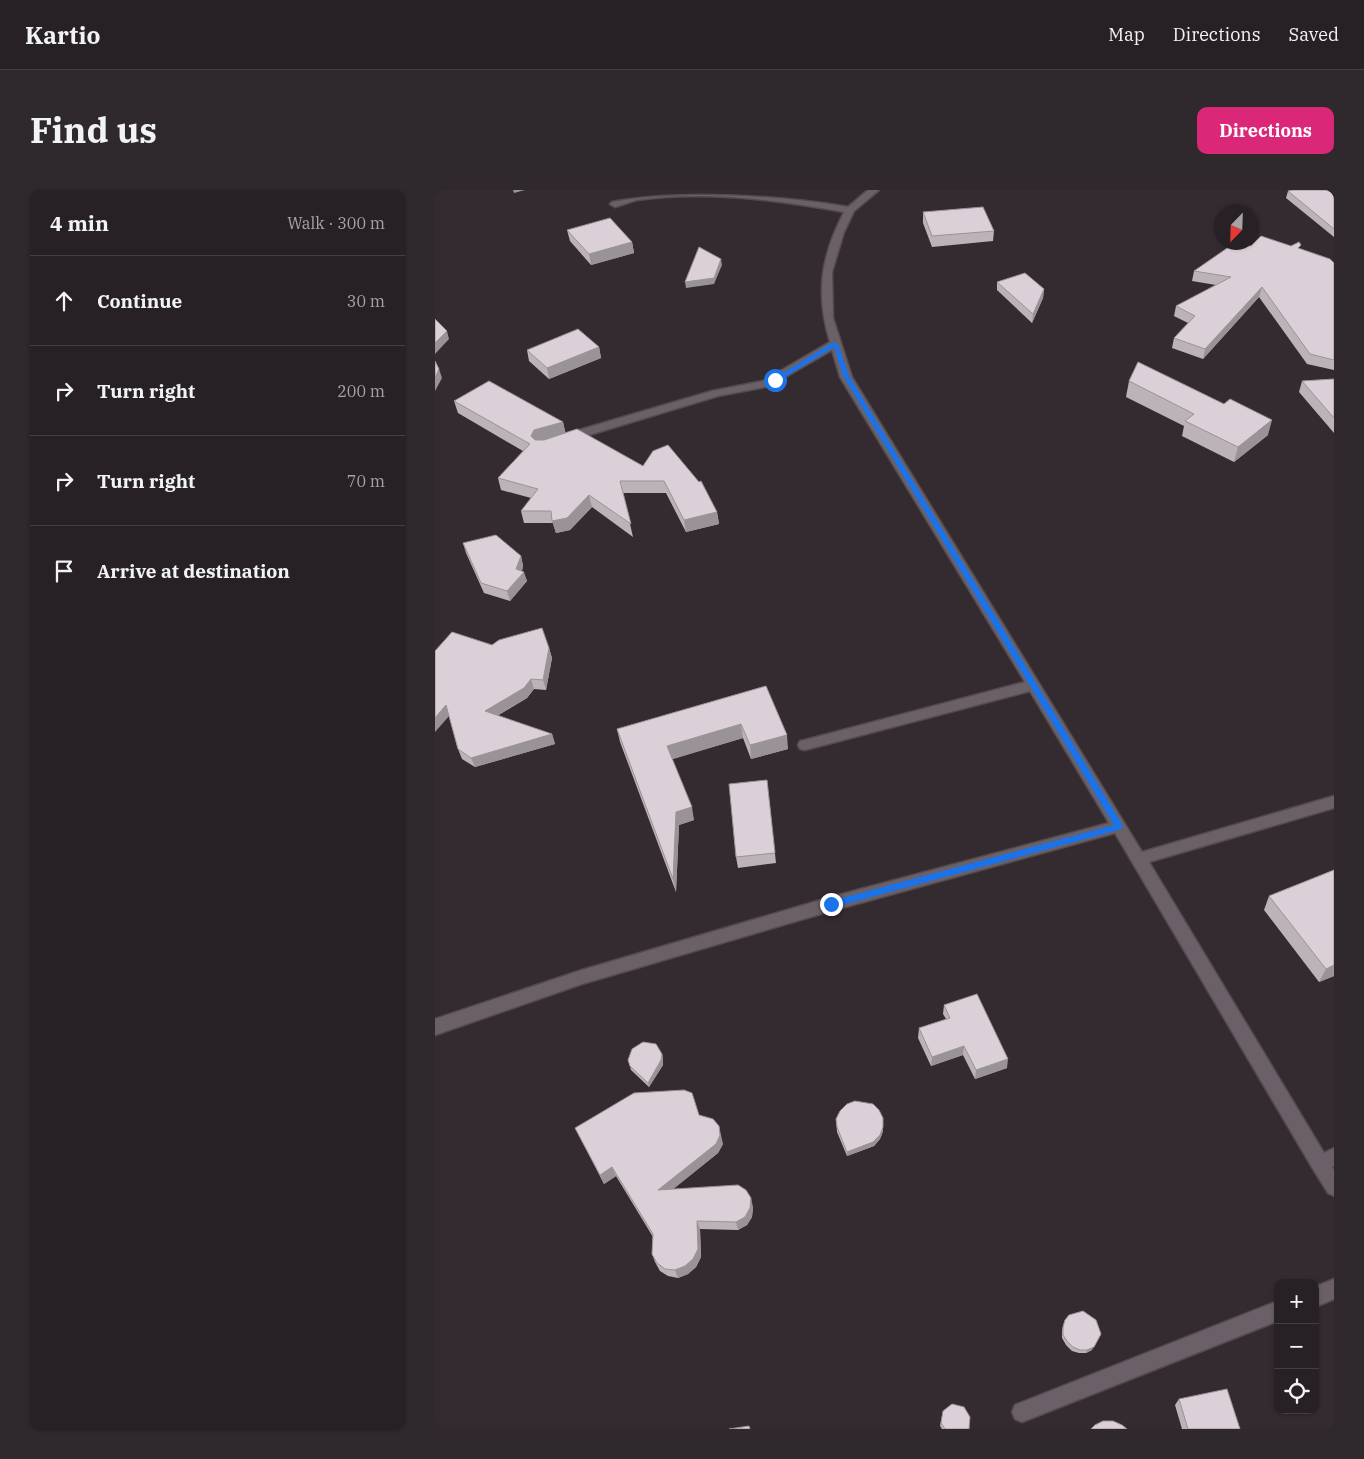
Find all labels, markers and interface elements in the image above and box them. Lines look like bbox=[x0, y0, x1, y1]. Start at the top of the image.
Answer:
text: Kartio bbox=[25, 19, 100, 51]
text: Map bbox=[1108, 23, 1145, 46]
text: Directions bbox=[1173, 23, 1261, 46]
text: Saved bbox=[1289, 23, 1339, 46]
text: Find us bbox=[30, 107, 157, 153]
button: Directions bbox=[1197, 107, 1334, 154]
north arrow bbox=[1214, 205, 1259, 250]
text: 4 min bbox=[50, 209, 109, 237]
text: Walk · 300 m bbox=[287, 213, 385, 233]
icon: ahead bbox=[50, 287, 78, 315]
text: Continue bbox=[97, 289, 182, 313]
text: 30 m bbox=[347, 291, 385, 311]
route start bbox=[764, 369, 787, 392]
icon: right bbox=[50, 377, 78, 405]
text: Turn right bbox=[97, 379, 195, 403]
text: 200 m bbox=[337, 381, 385, 401]
icon: right bbox=[50, 467, 78, 495]
text: Turn right bbox=[97, 469, 195, 493]
text: 70 m bbox=[347, 471, 385, 491]
icon: arrive bbox=[50, 557, 78, 585]
text: Arrive at destination bbox=[97, 559, 290, 583]
route end bbox=[820, 893, 843, 916]
map controls bbox=[1274, 1279, 1319, 1414]
button: + bbox=[1274, 1279, 1319, 1324]
button: − bbox=[1274, 1324, 1319, 1369]
button: locate bbox=[1274, 1369, 1319, 1414]

